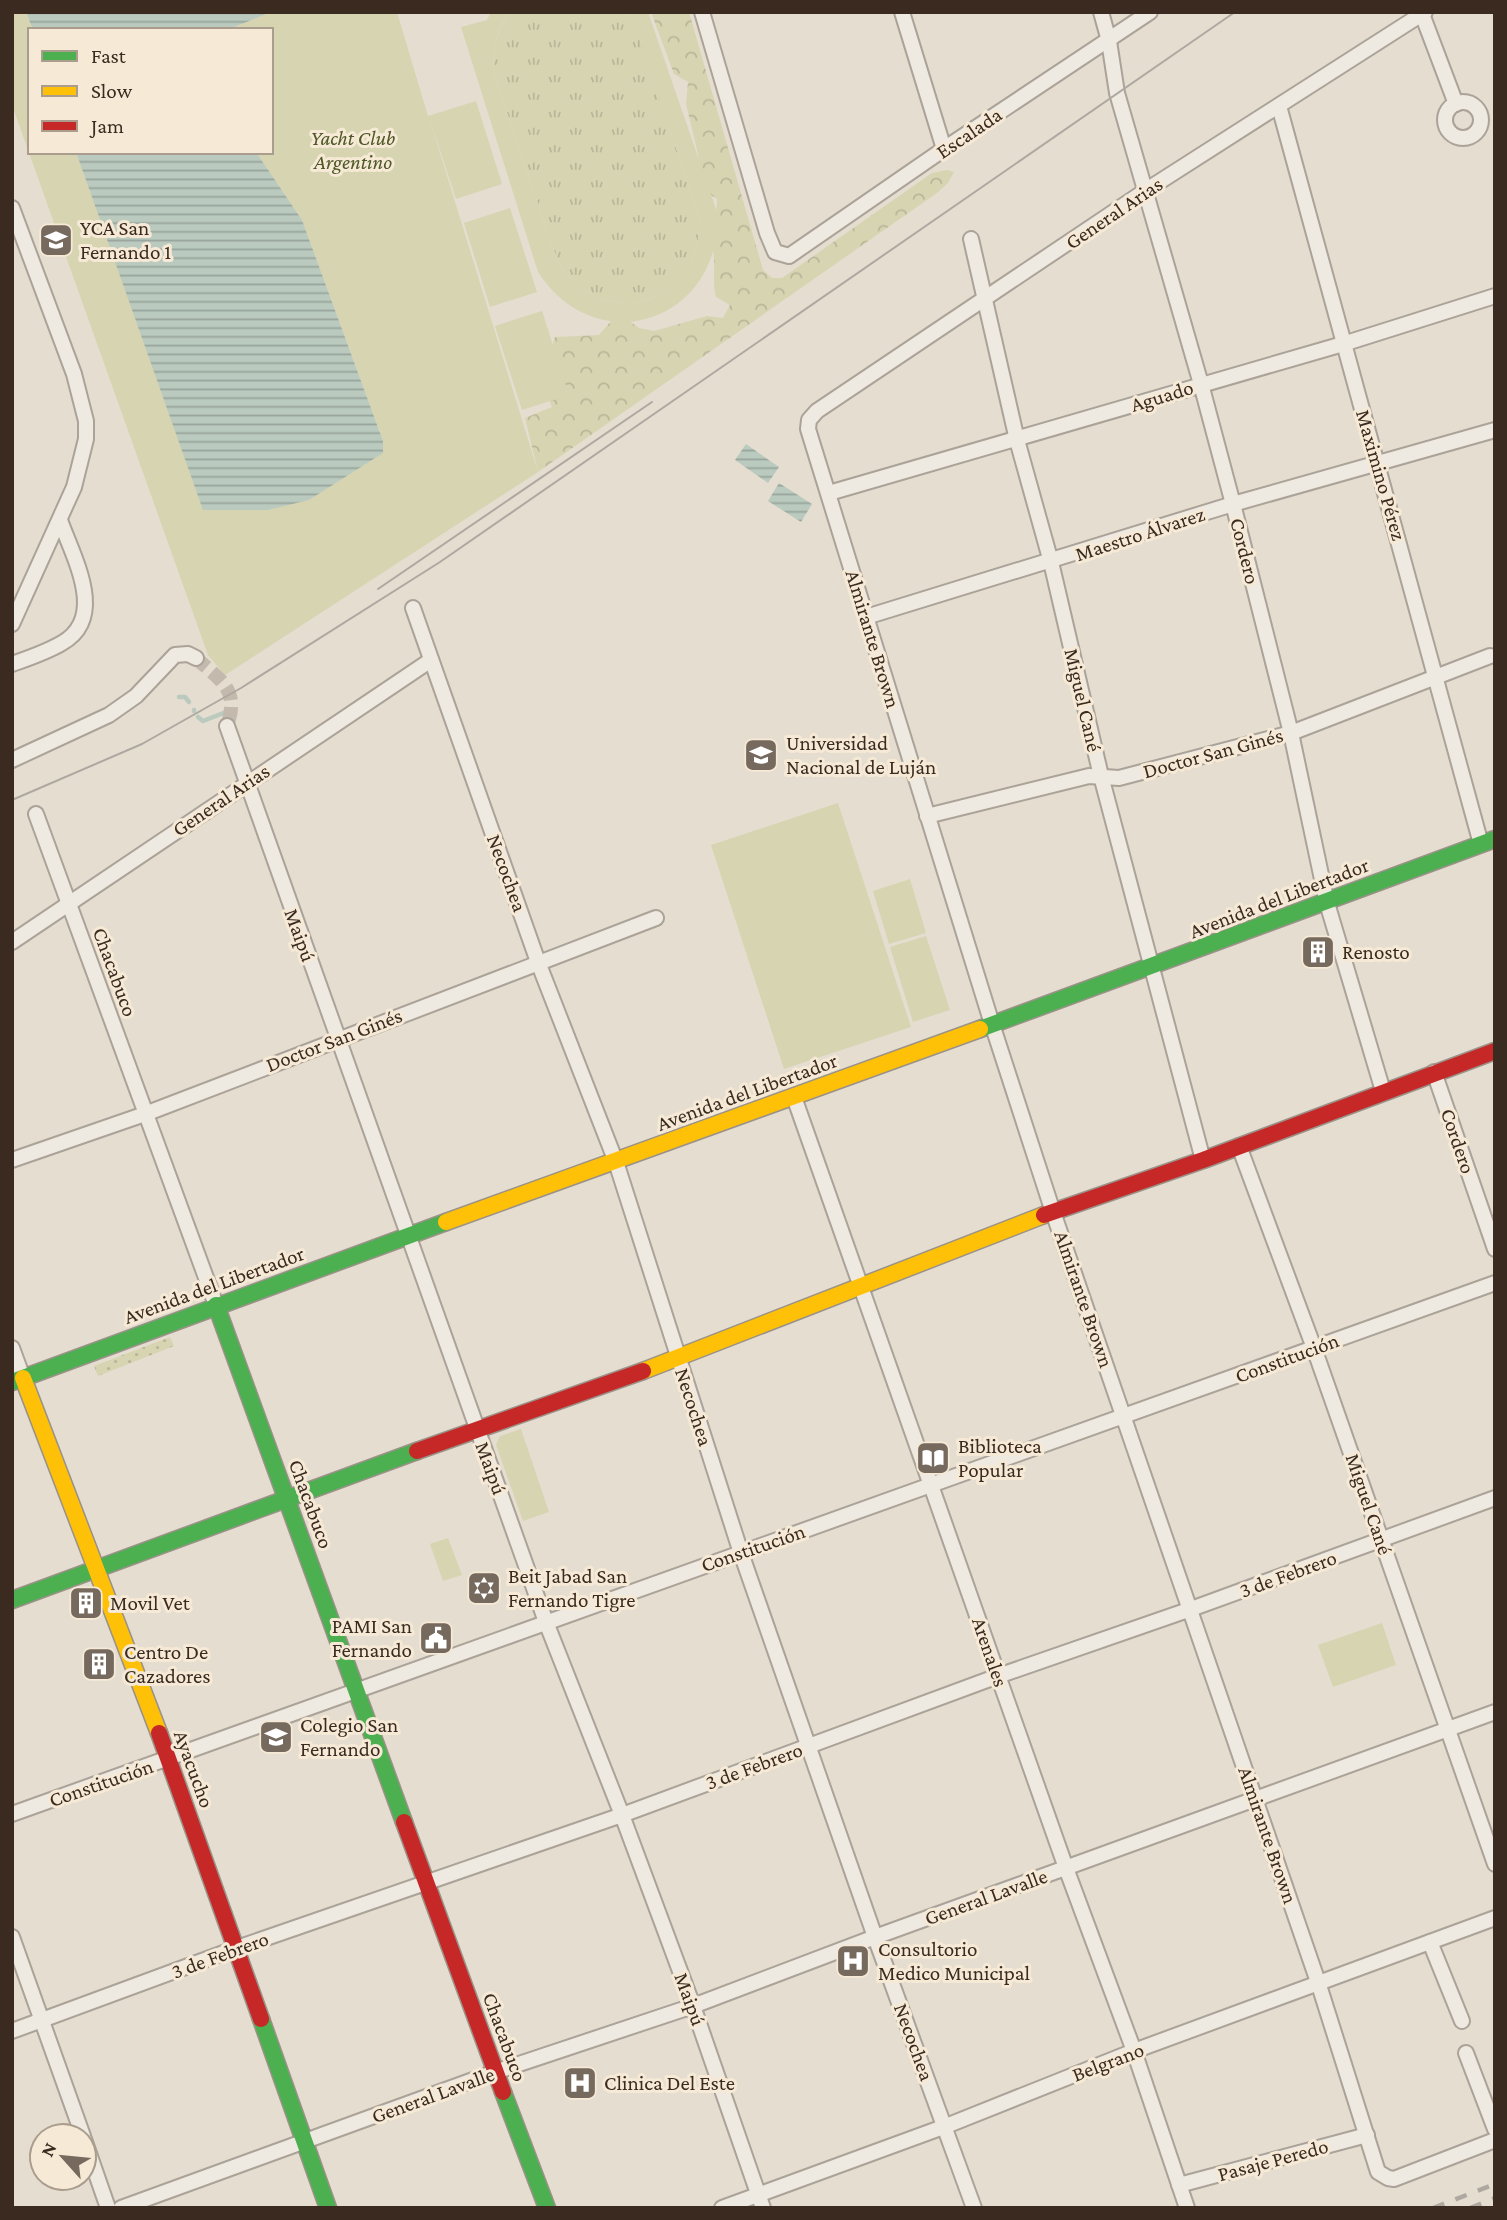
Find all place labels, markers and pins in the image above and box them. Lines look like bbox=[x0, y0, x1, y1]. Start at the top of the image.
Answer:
place label: YCA San Fernando 1 bbox=[80, 216, 171, 264]
school or university icon: YCA San Fernando 1 bbox=[37, 221, 75, 259]
place label: Universidad Nacional de Luján bbox=[786, 731, 936, 779]
school or university icon: Universidad Nacional de Luján bbox=[742, 736, 780, 774]
building icon: Renosto bbox=[1299, 933, 1337, 971]
place label: Renosto bbox=[1342, 940, 1410, 964]
place label: Biblioteca Popular bbox=[958, 1434, 1042, 1482]
library icon: Biblioteca Popular bbox=[914, 1439, 952, 1477]
place label: Beit Jabad San Fernando Tigre bbox=[508, 1564, 636, 1612]
synagogue icon: Beit Jabad San Fernando Tigre bbox=[465, 1569, 503, 1607]
building icon: Movil Vet bbox=[67, 1584, 105, 1622]
place label: Movil Vet bbox=[110, 1591, 191, 1615]
place label: PAMI San Fernando bbox=[332, 1614, 412, 1662]
public building icon: PAMI San Fernando bbox=[417, 1619, 455, 1657]
place label: Centro De Cazadores bbox=[124, 1640, 211, 1688]
building icon: Centro De Cazadores bbox=[80, 1645, 118, 1683]
place label: Colegio San Fernando bbox=[300, 1713, 398, 1761]
school or university icon: Colegio San Fernando bbox=[257, 1718, 295, 1756]
place label: Consultorio Medico Municipal bbox=[878, 1937, 1030, 1985]
hospital icon: Consultorio Medico Municipal bbox=[834, 1942, 872, 1980]
hospital icon: Clinica Del Este bbox=[561, 2064, 599, 2102]
place label: Clinica Del Este bbox=[604, 2071, 735, 2095]

